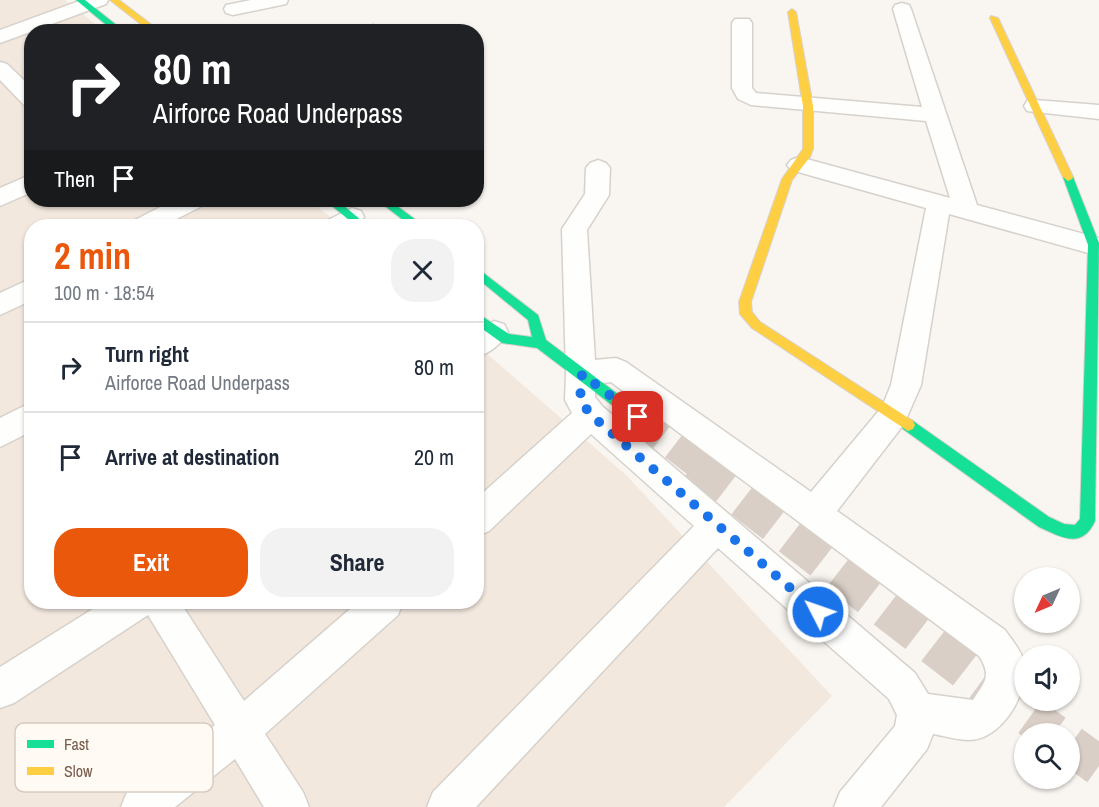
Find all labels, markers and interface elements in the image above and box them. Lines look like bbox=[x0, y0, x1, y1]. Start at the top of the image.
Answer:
text: 80 m bbox=[153, 41, 232, 97]
icon: right bbox=[54, 48, 132, 126]
text: Airforce Road Underpass bbox=[153, 95, 403, 131]
icon: arrive bbox=[107, 162, 140, 195]
text: Then bbox=[54, 164, 95, 194]
text: 2 min bbox=[54, 232, 131, 280]
button: close bbox=[391, 239, 454, 302]
text: 100 m · 18:54 bbox=[54, 279, 154, 306]
text: Turn right bbox=[105, 339, 189, 369]
icon: right bbox=[54, 351, 87, 384]
text: 80 m bbox=[414, 352, 454, 382]
text: Airforce Road Underpass bbox=[105, 369, 290, 396]
pin bbox=[612, 391, 663, 442]
icon: arrive bbox=[621, 400, 654, 433]
icon: arrive bbox=[54, 441, 87, 474]
text: Arrive at destination bbox=[105, 442, 279, 472]
text: 20 m bbox=[414, 442, 454, 472]
button: Exit bbox=[54, 528, 248, 597]
button: Share bbox=[260, 528, 454, 597]
north arrow bbox=[1014, 567, 1080, 633]
map controls bbox=[1014, 567, 1080, 789]
position arrow bbox=[786, 580, 850, 644]
button: sound bbox=[1014, 645, 1080, 711]
legend bbox=[15, 723, 213, 792]
button: search bbox=[1014, 723, 1080, 789]
text: Fast bbox=[64, 733, 89, 755]
text: Slow bbox=[64, 760, 93, 782]

